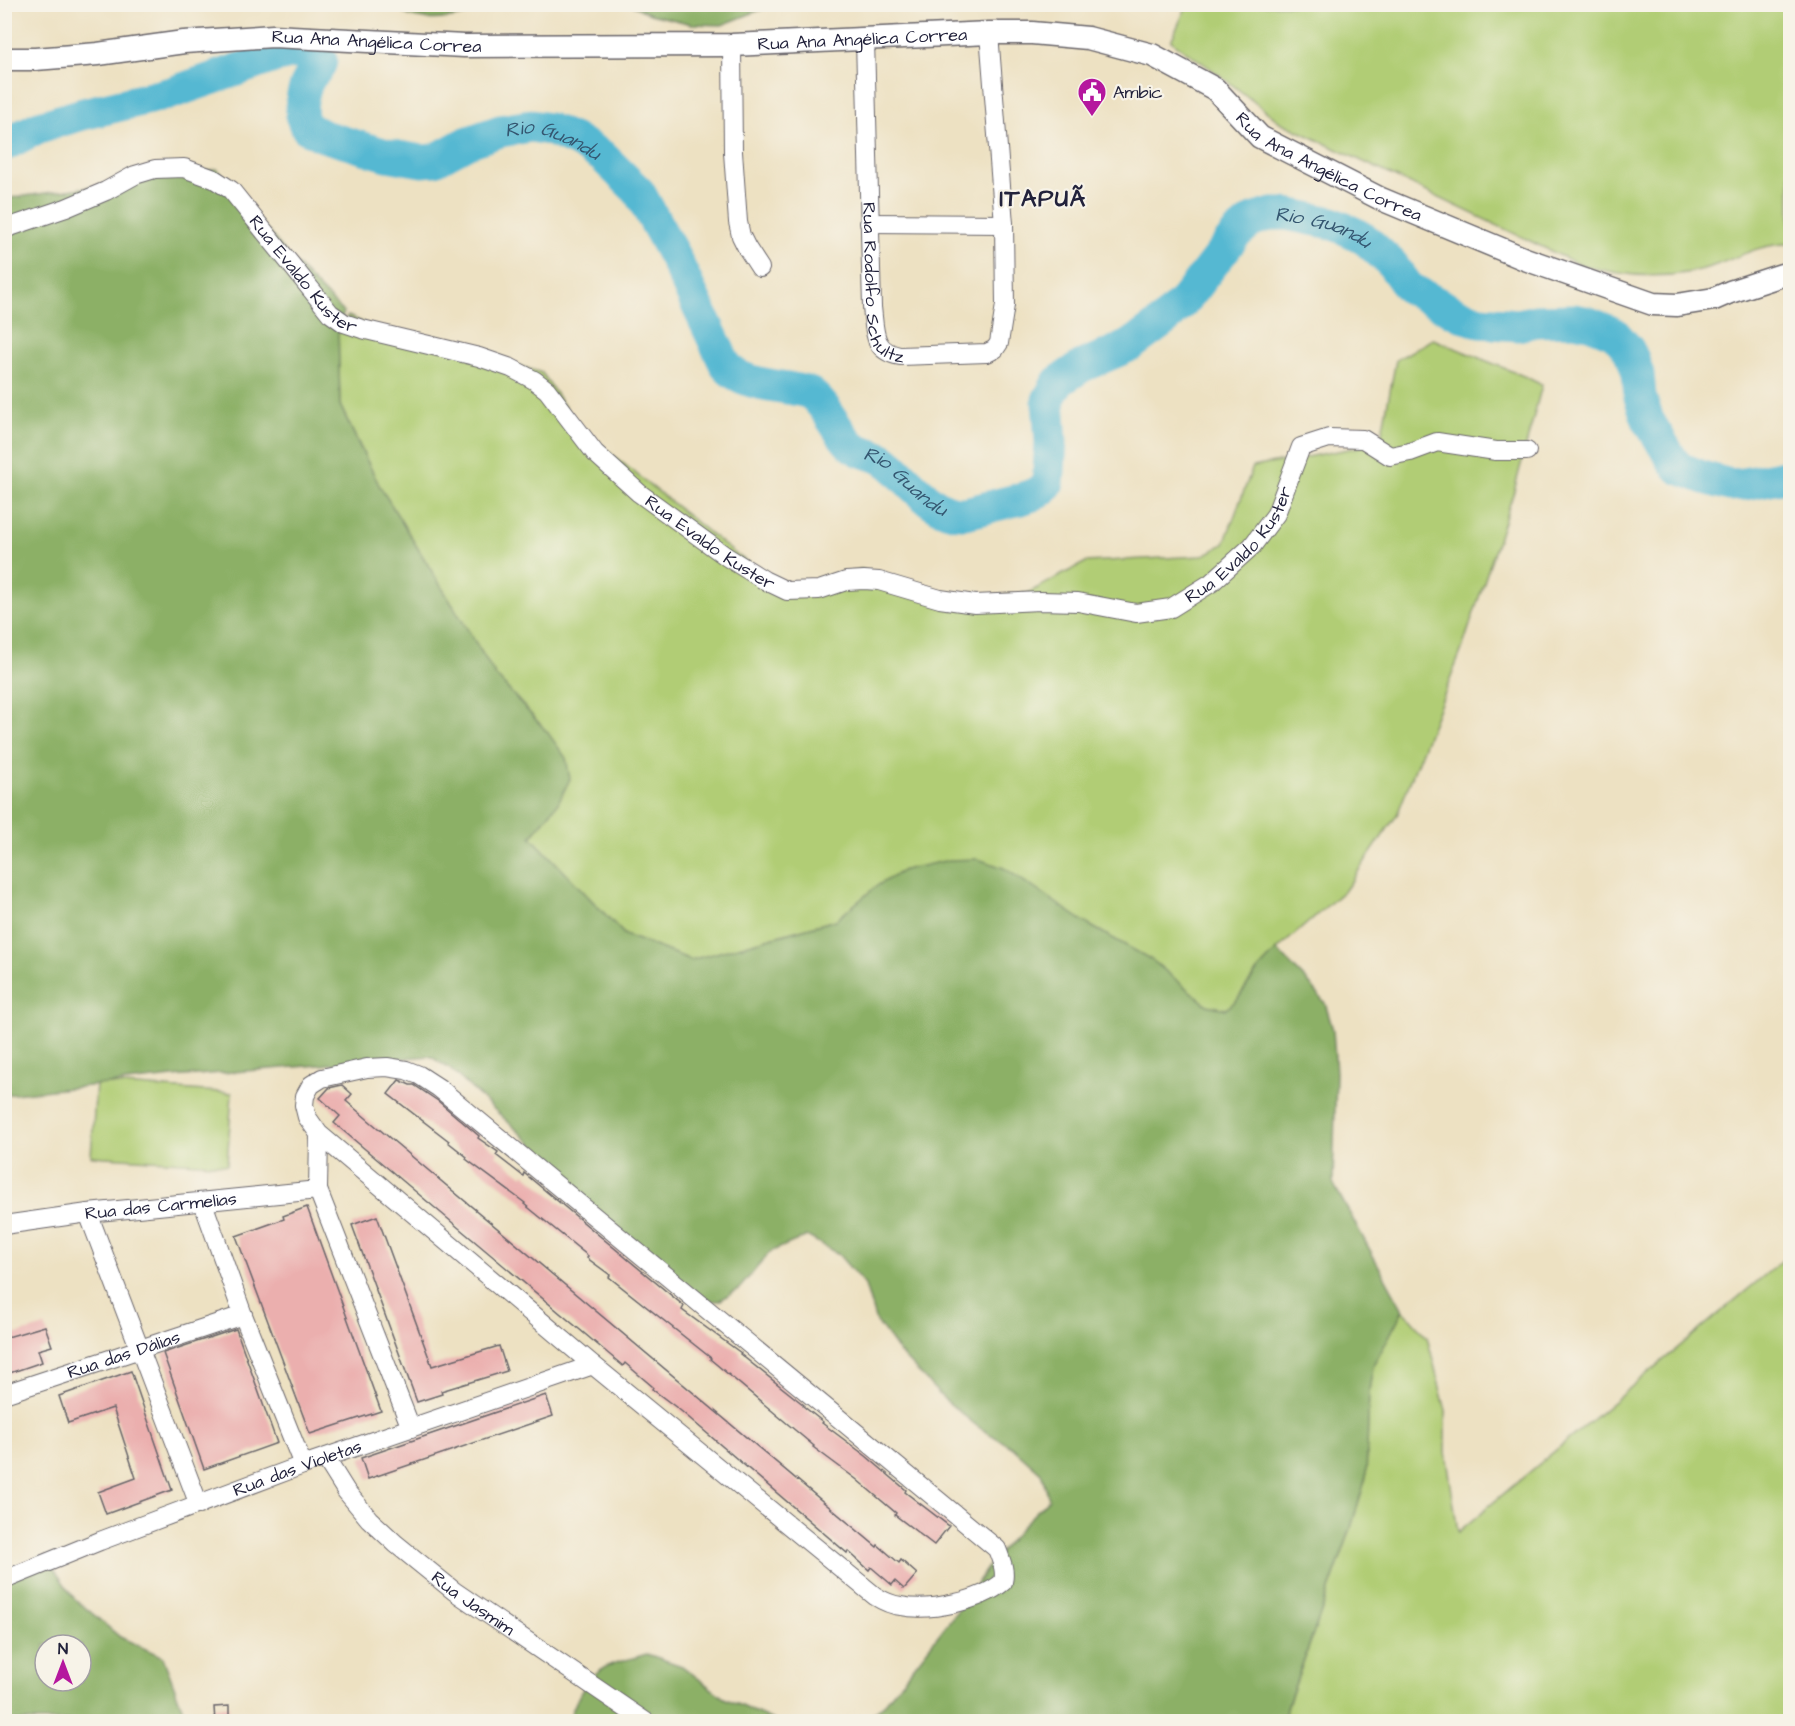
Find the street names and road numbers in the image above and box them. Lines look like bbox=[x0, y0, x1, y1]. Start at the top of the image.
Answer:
street label: Rua Ana Angélica Correa bbox=[757, 22, 968, 57]
street label: Rua Ana Angélica Correa bbox=[271, 24, 481, 59]
street label: Rua Ana Angélica Correa bbox=[1230, 107, 1426, 228]
street label: Rua Rodolfo Schultz bbox=[856, 202, 906, 370]
street label: Rua Evaldo Kuster bbox=[243, 210, 360, 340]
street label: Rua Evaldo Kuster bbox=[1180, 483, 1298, 609]
street label: Rua Evaldo Kuster bbox=[640, 489, 779, 596]
street label: Rua das Carmelias bbox=[84, 1186, 238, 1226]
street label: Rua das Dálias bbox=[64, 1325, 184, 1385]
street label: Rua das Violetas bbox=[229, 1434, 365, 1503]
street label: Rua Jasmim bbox=[426, 1565, 519, 1642]

